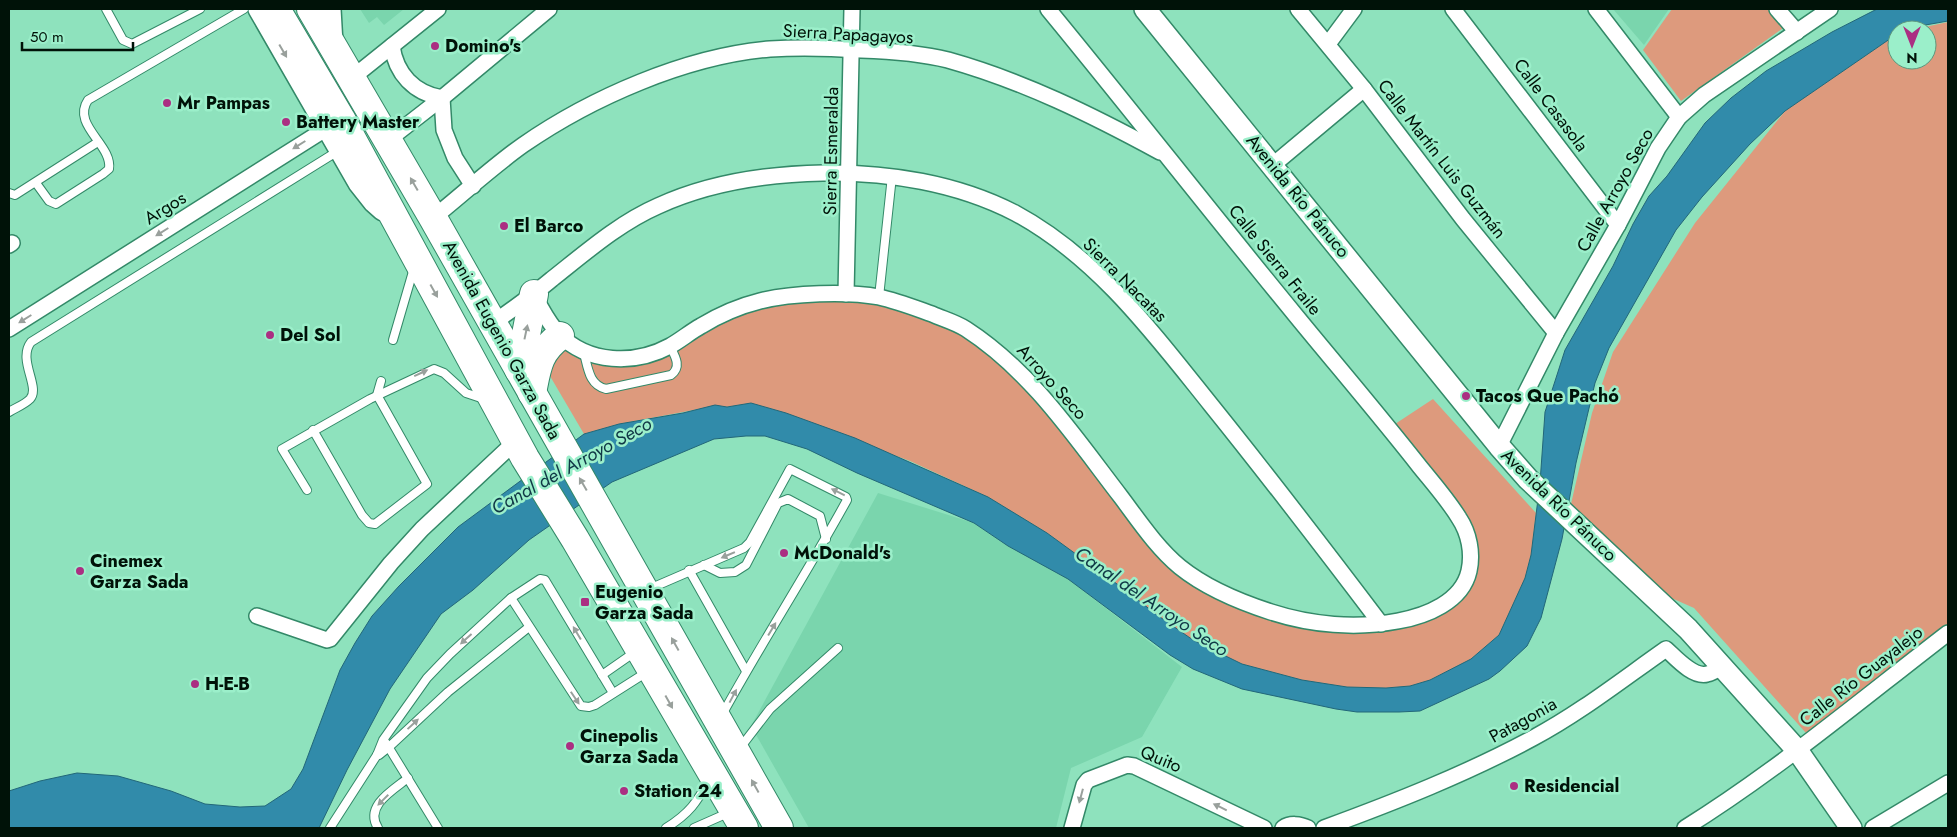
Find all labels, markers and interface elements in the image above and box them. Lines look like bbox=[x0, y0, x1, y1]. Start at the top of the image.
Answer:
street label: Sierra Papagayos bbox=[782, 18, 914, 50]
scale bar bbox=[22, 20, 134, 52]
north arrow bbox=[1887, 20, 1937, 70]
text: 50 m bbox=[30, 26, 64, 48]
place label: Domino's bbox=[445, 33, 521, 59]
marker: Domino's bbox=[429, 40, 441, 52]
one-way arrow bbox=[279, 44, 287, 59]
text: N bbox=[1906, 48, 1918, 68]
street label: Calle Casasola bbox=[1507, 53, 1595, 157]
street label: Calle Martín Luis Guzmán bbox=[1372, 74, 1512, 244]
street label: Sierra Esmeralda bbox=[817, 86, 845, 216]
place label: Mr Pampas bbox=[177, 90, 270, 116]
marker: Mr Pampas bbox=[161, 97, 173, 109]
place label: Battery Master bbox=[296, 109, 420, 135]
marker: Battery Master bbox=[280, 116, 292, 128]
street label: Calle Arroyo Seco bbox=[1570, 123, 1660, 257]
street label: Avenida Río Pánuco bbox=[1240, 129, 1356, 263]
one-way arrow bbox=[293, 141, 306, 150]
one-way arrow bbox=[409, 178, 418, 191]
street label: Argos bbox=[139, 185, 191, 231]
street label: Calle Sierra Fraile bbox=[1222, 199, 1328, 321]
place label: El Barco bbox=[514, 213, 584, 239]
marker: El Barco bbox=[498, 220, 510, 232]
one-way arrow bbox=[156, 228, 169, 237]
street label: Sierra Nacatas bbox=[1077, 232, 1173, 328]
street label: Avenida Eugenio Garza Sada bbox=[436, 236, 568, 444]
one-way arrow bbox=[429, 285, 438, 298]
one-way arrow bbox=[18, 314, 31, 323]
place label: Del Sol bbox=[280, 322, 341, 348]
one-way arrow bbox=[522, 324, 530, 339]
marker: Del Sol bbox=[264, 329, 276, 341]
street label: Arroyo Seco bbox=[1011, 338, 1093, 426]
one-way arrow bbox=[414, 369, 428, 377]
place label: Tacos Que Pachó bbox=[1476, 383, 1619, 409]
marker: Tacos Que Pachó bbox=[1460, 390, 1472, 402]
water label: Canal del Arroyo Seco bbox=[486, 410, 656, 521]
street label: Avenida Río Pánuco bbox=[1495, 443, 1623, 567]
one-way arrow bbox=[579, 476, 587, 491]
one-way arrow bbox=[830, 488, 845, 496]
place label: McDonald's bbox=[794, 540, 891, 566]
water label: Canal del Arroyo Seco bbox=[1070, 540, 1234, 663]
marker: McDonald's bbox=[778, 547, 790, 559]
place label: Cinemex Garza Sada bbox=[90, 548, 189, 595]
one-way arrow bbox=[721, 551, 735, 559]
marker: Cinemex Garza Sada bbox=[74, 565, 86, 577]
place label: Eugenio Garza Sada bbox=[595, 579, 694, 626]
marker: Eugenio Garza Sada bbox=[579, 596, 591, 608]
street label: Calle Río Guayalejo bbox=[1794, 619, 1928, 732]
one-way arrow bbox=[767, 622, 776, 635]
one-way arrow bbox=[572, 626, 581, 639]
one-way arrow bbox=[461, 633, 473, 645]
one-way arrow bbox=[671, 638, 680, 651]
place label: H-E-B bbox=[205, 671, 250, 697]
marker: H-E-B bbox=[189, 678, 201, 690]
one-way arrow bbox=[729, 689, 737, 703]
one-way arrow bbox=[570, 691, 580, 705]
street label: Patagonia bbox=[1484, 691, 1562, 749]
one-way arrow bbox=[665, 696, 674, 709]
one-way arrow bbox=[407, 718, 419, 730]
place label: Cinepolis Garza Sada bbox=[580, 723, 679, 770]
street label: Quito bbox=[1136, 739, 1186, 779]
marker: Cinepolis Garza Sada bbox=[564, 740, 576, 752]
place label: Residencial bbox=[1524, 773, 1619, 799]
place label: Station 24 bbox=[634, 778, 722, 804]
one-way arrow bbox=[751, 778, 759, 793]
marker: Residencial bbox=[1508, 780, 1520, 792]
marker: Station 24 bbox=[618, 785, 630, 797]
one-way arrow bbox=[1077, 789, 1085, 804]
one-way arrow bbox=[377, 794, 389, 806]
one-way arrow bbox=[1213, 803, 1227, 811]

